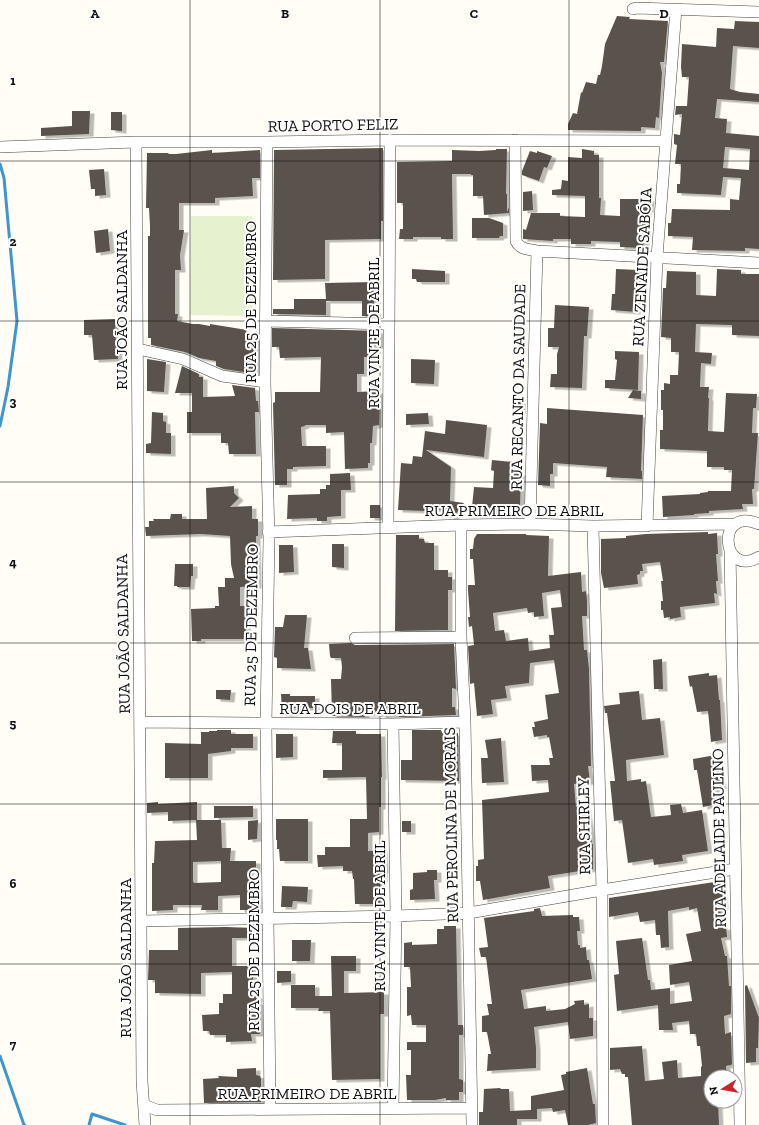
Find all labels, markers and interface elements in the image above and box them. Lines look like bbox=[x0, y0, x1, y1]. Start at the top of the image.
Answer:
text: A bbox=[91, 6, 100, 21]
text: B bbox=[281, 6, 289, 21]
text: C bbox=[470, 6, 478, 21]
text: D bbox=[659, 6, 669, 21]
text: 1 bbox=[10, 73, 16, 88]
street label: RUA PORTO FELIZ bbox=[267, 114, 399, 136]
street label: RUA ZENAIDE SABÓIA bbox=[628, 187, 656, 347]
street label: RUA 25 DE DEZEMBRO bbox=[241, 220, 260, 383]
street label: RUA JOÃO SALDANHA bbox=[112, 229, 131, 390]
text: 2 bbox=[10, 234, 17, 249]
street label: RUA VINTE DE ABRIL bbox=[364, 257, 383, 409]
street label: RUA RECANTO DA SAUDADE bbox=[507, 284, 529, 490]
text: 3 bbox=[10, 394, 17, 409]
street label: RUA PRIMEIRO DE ABRIL bbox=[424, 501, 604, 520]
street label: RUA 25 DE DEZEMBRO bbox=[240, 543, 262, 706]
street label: RUA JOÃO SALDANHA bbox=[112, 553, 134, 714]
text: 4 bbox=[9, 555, 17, 570]
street label: RUA DOIS DE ABRIL bbox=[279, 699, 421, 718]
text: 5 bbox=[10, 716, 17, 731]
street label: RUA PEROLINA DE MORAIS bbox=[440, 727, 462, 923]
street label: RUA ADELAIDE PAULINO bbox=[708, 748, 730, 928]
street label: RUA SHIRLEY bbox=[574, 777, 594, 875]
street label: RUA VINTE DE ABRIL bbox=[370, 840, 389, 992]
street label: RUA 25 DE DEZEMBRO bbox=[244, 868, 263, 1031]
text: 6 bbox=[10, 876, 17, 891]
street label: RUA JOÃO SALDANHA bbox=[116, 877, 135, 1038]
text: 7 bbox=[10, 1037, 17, 1052]
north arrow bbox=[703, 1069, 743, 1109]
street label: RUA PRIMEIRO DE ABRIL bbox=[217, 1084, 397, 1103]
text: N bbox=[706, 1085, 721, 1096]

